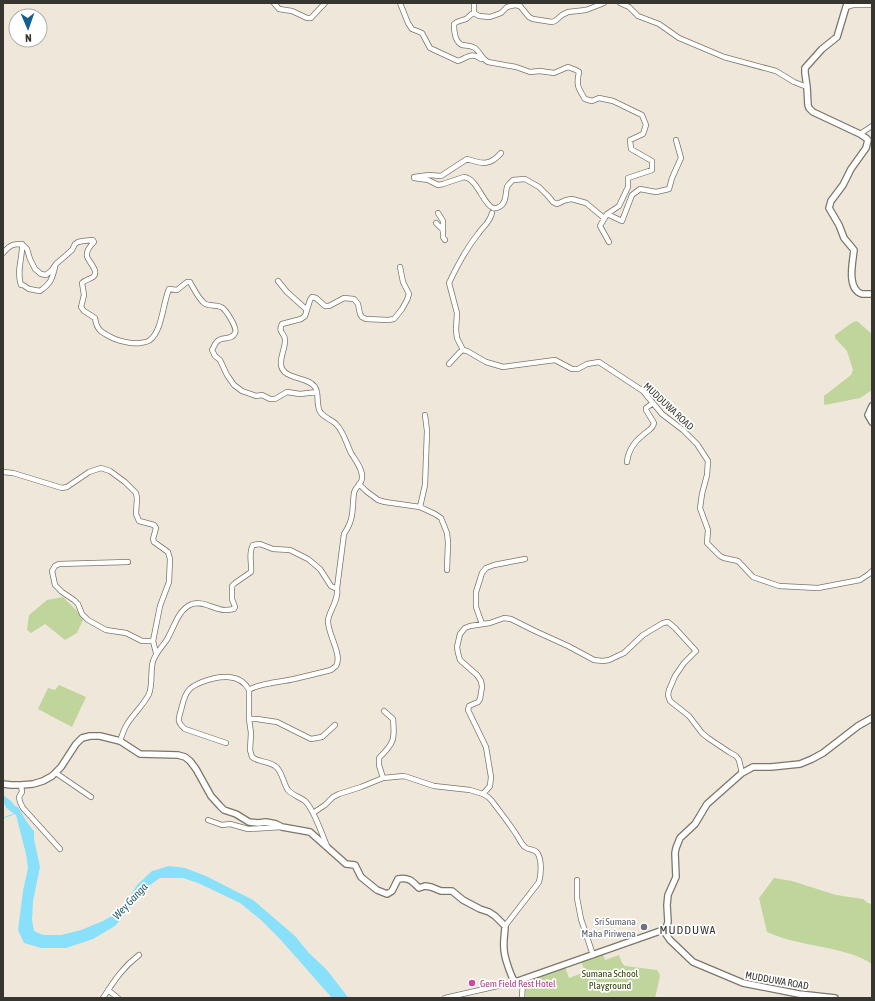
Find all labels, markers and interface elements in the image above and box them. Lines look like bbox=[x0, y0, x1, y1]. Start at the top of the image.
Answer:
north arrow bbox=[8, 8, 48, 48]
text: N bbox=[25, 32, 32, 44]
street label: MUDDUWA ROAD bbox=[641, 380, 696, 433]
water label: Wey Ganga bbox=[110, 880, 150, 922]
place label: Sri Sumana Maha Piriwena bbox=[582, 916, 636, 939]
marker: Sri Sumana Maha Piriwena bbox=[639, 922, 649, 932]
district label: MUDDUWA bbox=[660, 923, 716, 937]
park label: Sumana School Playground bbox=[582, 968, 639, 991]
street label: MUDDUWA ROAD bbox=[744, 969, 810, 992]
marker: Gem Field Rest Hotel bbox=[467, 978, 477, 988]
place label: Gem Field Rest Hotel bbox=[480, 978, 556, 989]

